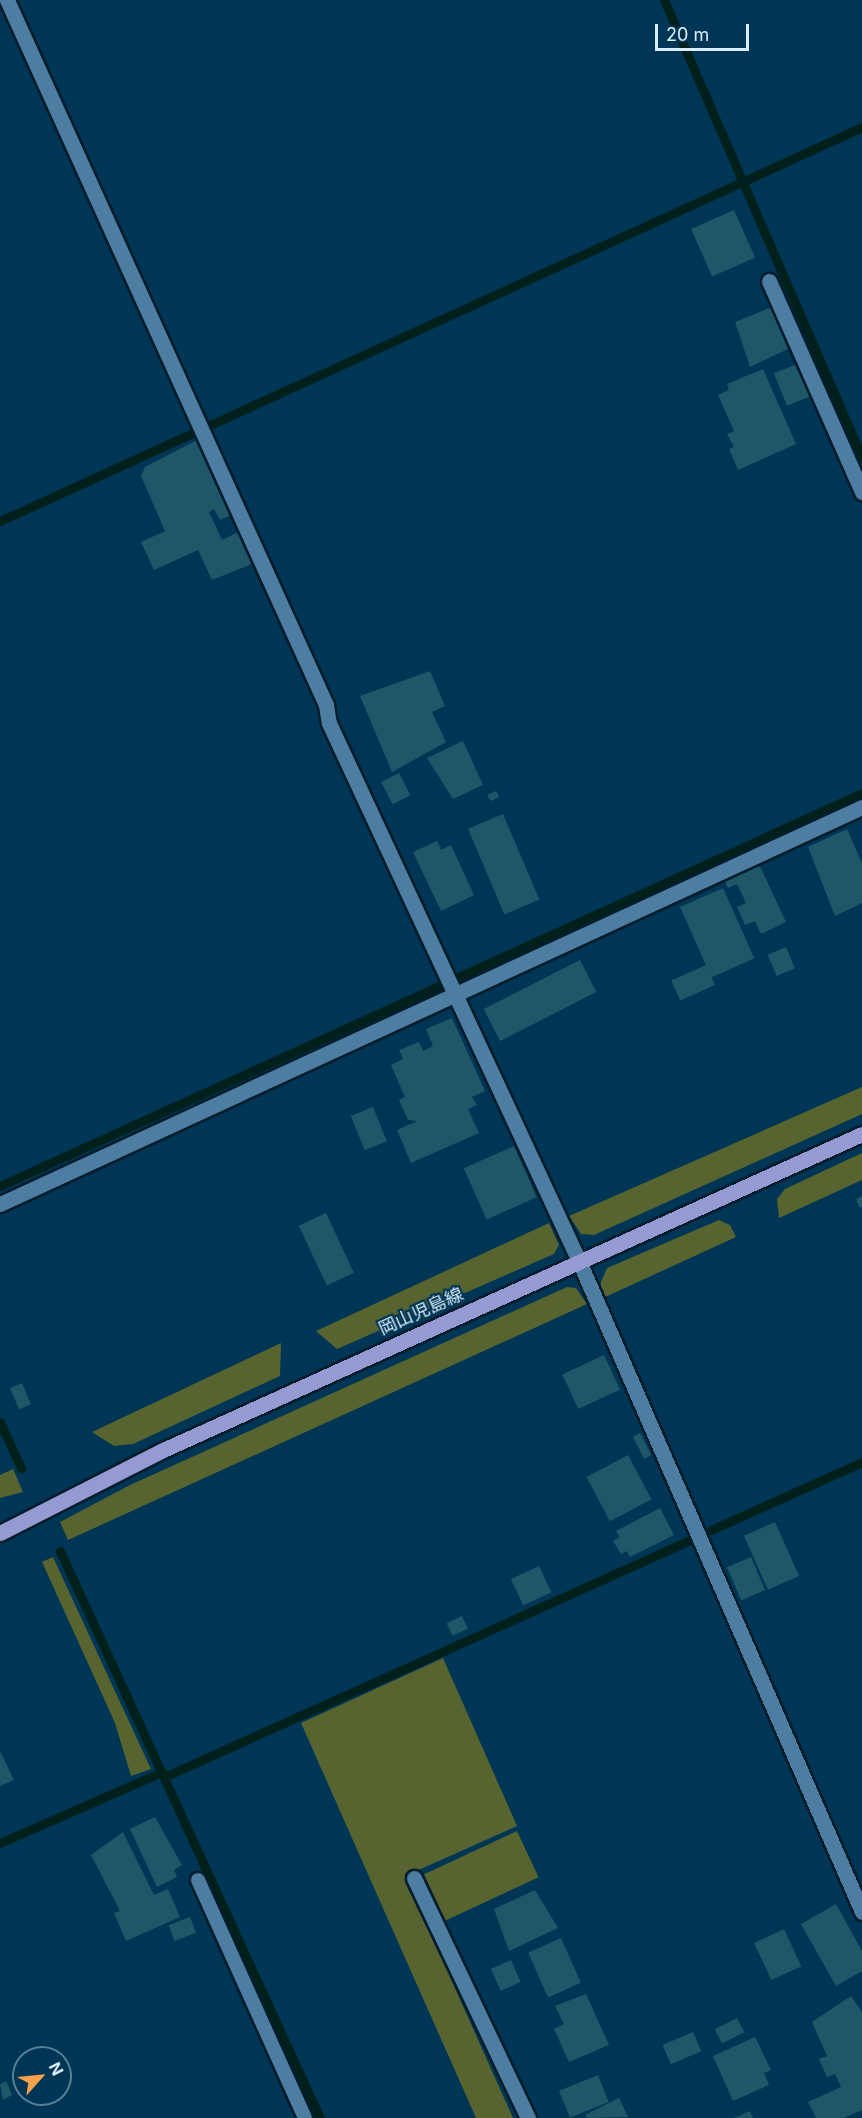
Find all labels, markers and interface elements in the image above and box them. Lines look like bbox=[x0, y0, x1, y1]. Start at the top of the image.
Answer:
scale bar bbox=[658, 12, 752, 50]
text: 20 m bbox=[666, 24, 709, 45]
street label: 岡山児島線 bbox=[375, 1284, 467, 1340]
north arrow bbox=[12, 2046, 72, 2106]
text: N bbox=[45, 2059, 68, 2079]

